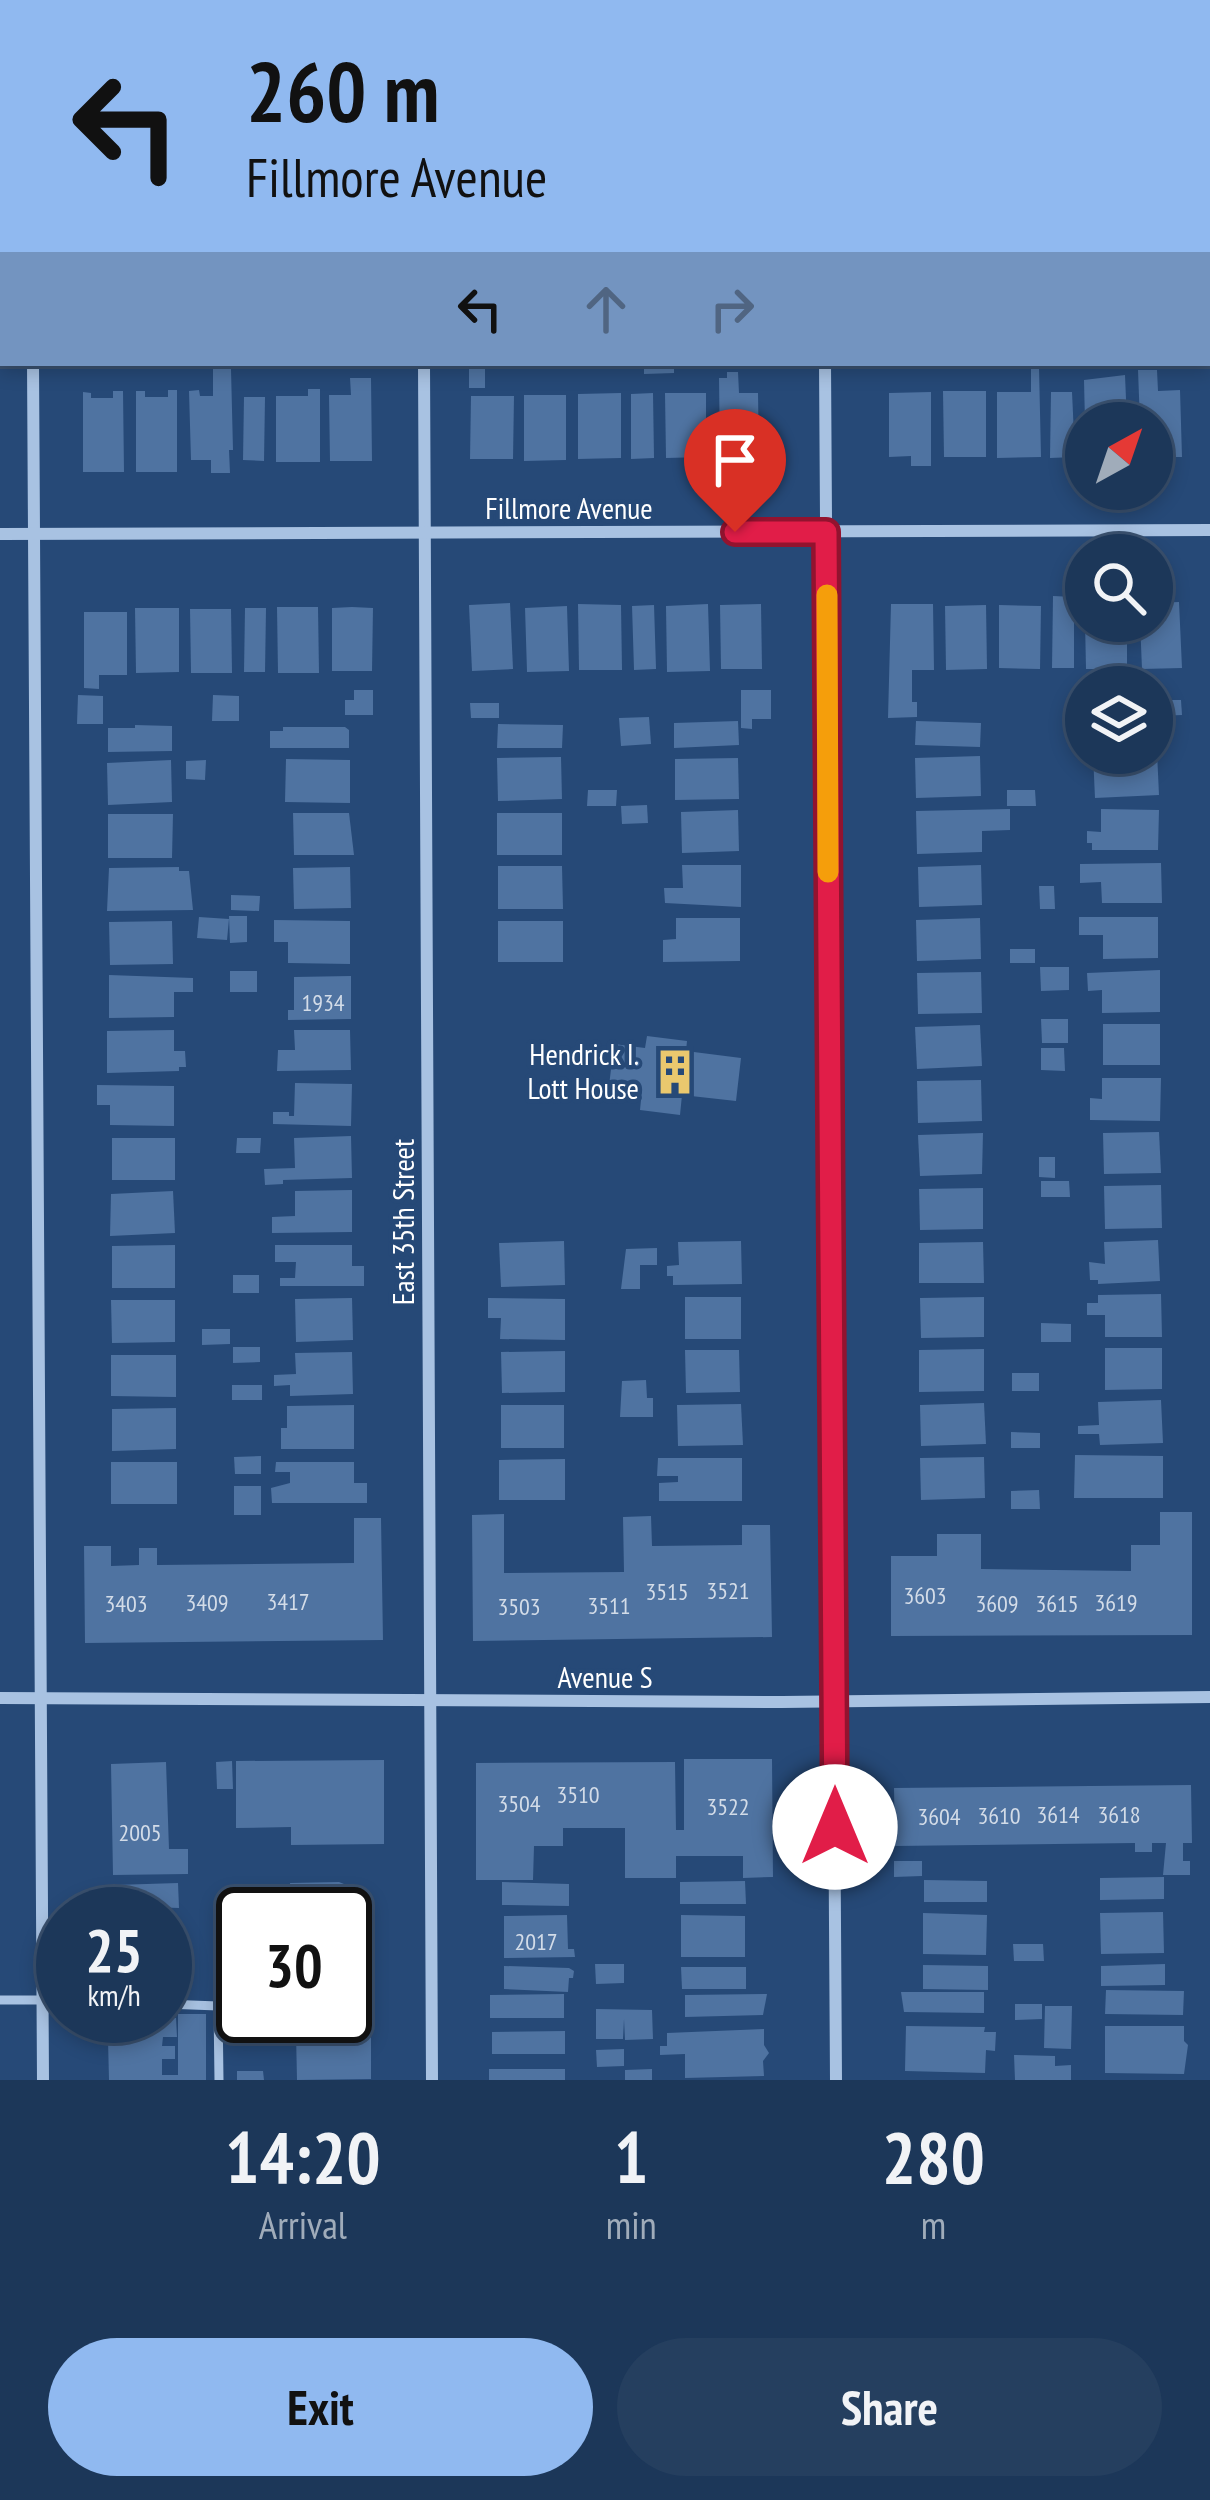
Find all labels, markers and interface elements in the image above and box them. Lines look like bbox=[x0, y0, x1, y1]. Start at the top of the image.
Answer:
text: 260 m bbox=[246, 36, 439, 145]
icon: left bbox=[48, 48, 204, 204]
text: Fillmore Avenue bbox=[246, 142, 547, 212]
icon: left bbox=[447, 276, 513, 342]
icon: ahead bbox=[573, 276, 639, 342]
icon: right bbox=[699, 276, 765, 342]
north arrow bbox=[1065, 402, 1173, 510]
map controls bbox=[1065, 402, 1173, 774]
pin bbox=[684, 409, 786, 532]
icon: arrive bbox=[702, 427, 768, 493]
street label: Fillmore Avenue bbox=[485, 488, 653, 527]
button: search bbox=[1065, 534, 1173, 642]
button: layers bbox=[1065, 666, 1173, 774]
house number: 1934 bbox=[301, 987, 345, 1018]
place label: Hendrick I. Lott House bbox=[527, 1034, 639, 1107]
building icon: Hendrick I. Lott House bbox=[650, 1047, 700, 1097]
street label: East 35th Street bbox=[383, 1138, 422, 1305]
house number: 3521 bbox=[706, 1575, 750, 1606]
house number: 3515 bbox=[645, 1576, 689, 1607]
house number: 3603 bbox=[903, 1580, 947, 1611]
house number: 3417 bbox=[266, 1586, 310, 1617]
house number: 3409 bbox=[185, 1587, 229, 1618]
house number: 3619 bbox=[1094, 1587, 1138, 1618]
house number: 3403 bbox=[104, 1588, 148, 1619]
house number: 3609 bbox=[975, 1588, 1019, 1619]
house number: 3615 bbox=[1035, 1588, 1079, 1619]
house number: 3511 bbox=[587, 1590, 631, 1621]
house number: 3503 bbox=[497, 1591, 541, 1622]
street label: Avenue S bbox=[557, 1657, 653, 1696]
position arrow bbox=[772, 1764, 898, 1890]
house number: 3510 bbox=[556, 1779, 600, 1810]
house number: 3504 bbox=[497, 1788, 541, 1819]
house number: 3522 bbox=[706, 1791, 750, 1822]
house number: 3614 bbox=[1036, 1799, 1080, 1830]
house number: 3618 bbox=[1097, 1799, 1141, 1830]
house number: 3610 bbox=[977, 1800, 1021, 1831]
house number: 3604 bbox=[917, 1801, 961, 1832]
house number: 2005 bbox=[118, 1817, 162, 1848]
speed limit sign: 30 bbox=[216, 1887, 372, 2043]
text: 25 bbox=[85, 1911, 143, 1989]
house number: 2017 bbox=[514, 1926, 558, 1957]
text: km/h bbox=[87, 1975, 141, 2014]
text: 14:20 bbox=[225, 2110, 381, 2203]
text: 1 bbox=[614, 2110, 648, 2203]
text: 280 bbox=[882, 2110, 985, 2203]
text: Arrival bbox=[259, 2199, 347, 2250]
text: min bbox=[606, 2199, 657, 2250]
text: m bbox=[921, 2199, 946, 2250]
button: Exit bbox=[48, 2338, 593, 2476]
button: Share bbox=[617, 2338, 1162, 2476]

